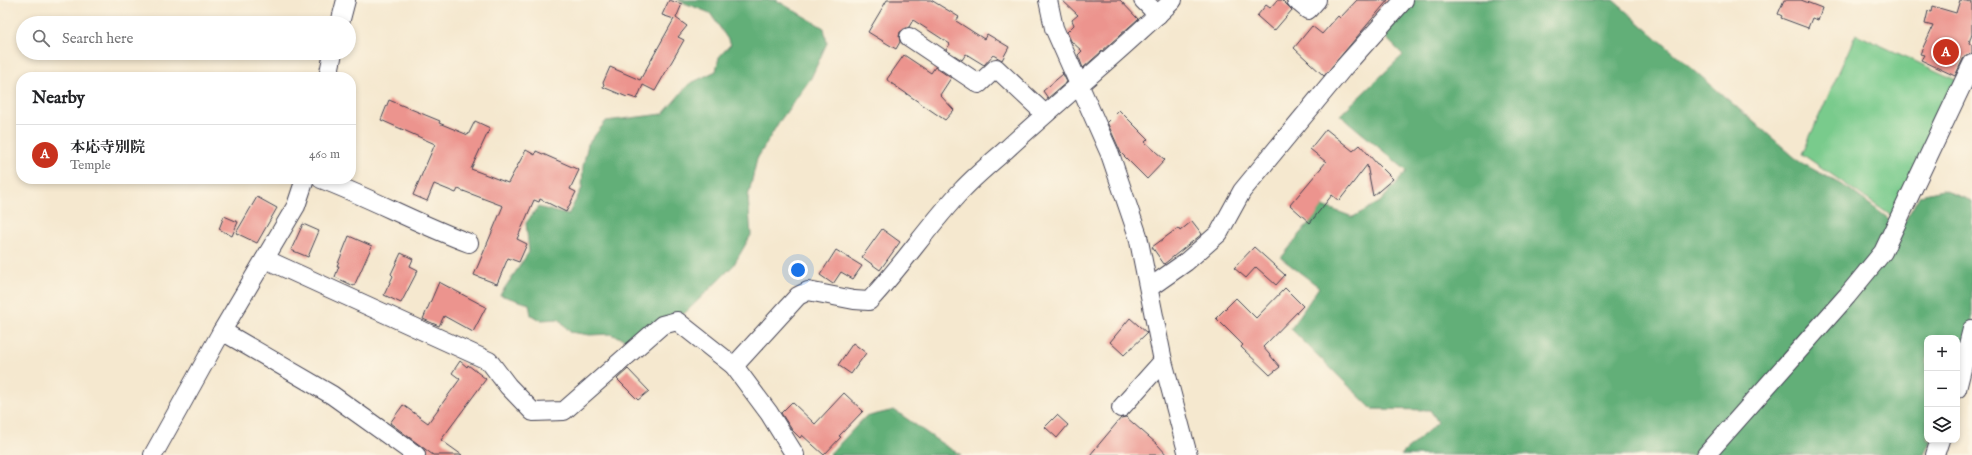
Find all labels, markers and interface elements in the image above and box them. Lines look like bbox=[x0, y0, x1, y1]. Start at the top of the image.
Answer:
search box bbox=[16, 16, 356, 60]
icon: search bbox=[30, 27, 52, 49]
text: Search here bbox=[62, 29, 133, 48]
pin: A bbox=[1933, 37, 1959, 67]
text: Nearby bbox=[32, 88, 85, 109]
text: 本応寺別院 bbox=[70, 138, 145, 157]
text: A bbox=[41, 146, 49, 163]
text: 460 m bbox=[309, 146, 340, 163]
text: Temple bbox=[70, 157, 111, 174]
your location bbox=[788, 260, 808, 280]
map controls bbox=[1924, 335, 1960, 443]
button: + bbox=[1924, 335, 1960, 371]
button: − bbox=[1924, 371, 1960, 407]
button: layers bbox=[1924, 407, 1960, 443]

